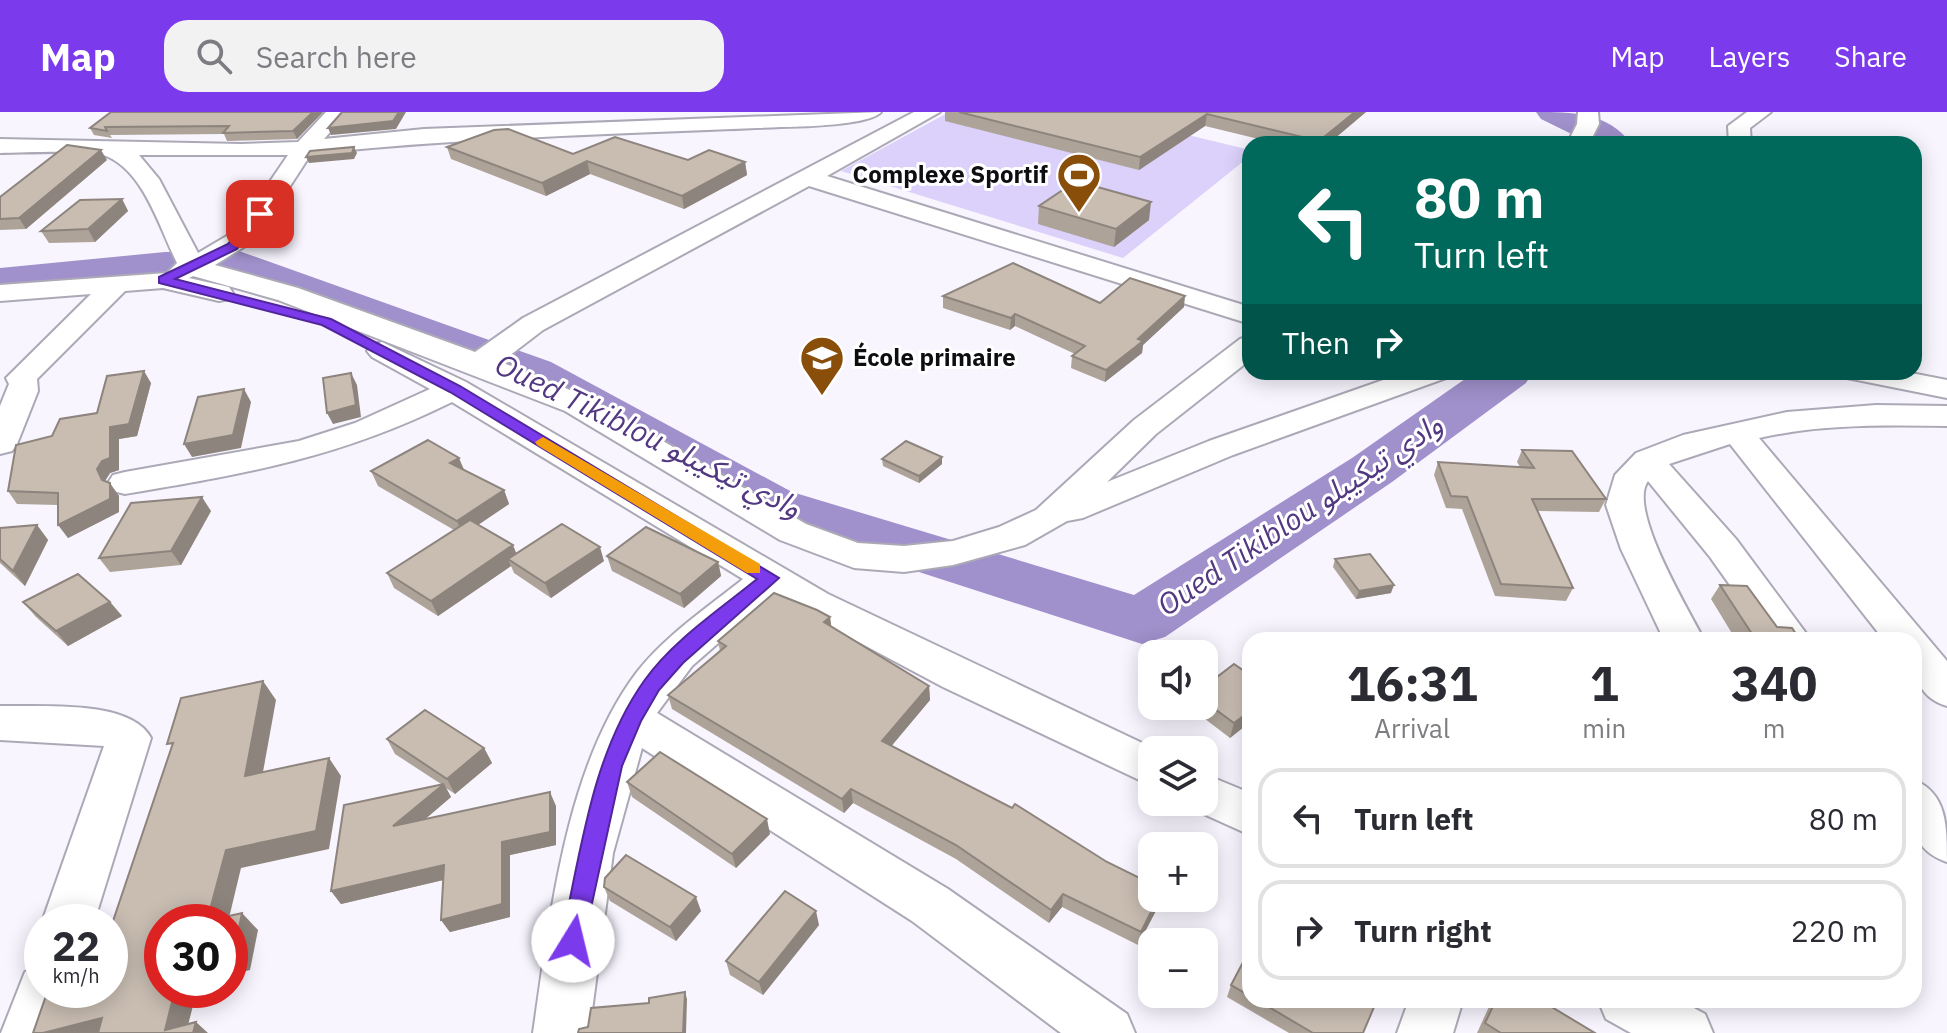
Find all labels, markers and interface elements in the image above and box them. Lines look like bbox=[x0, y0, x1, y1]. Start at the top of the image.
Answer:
search box bbox=[164, 20, 724, 92]
text: Map bbox=[40, 32, 116, 81]
icon: search bbox=[192, 34, 236, 78]
text: Search here bbox=[256, 37, 417, 76]
text: Map bbox=[1610, 38, 1664, 75]
text: Layers bbox=[1708, 38, 1790, 75]
text: Share bbox=[1834, 38, 1907, 75]
sports icon: Complexe Sportif bbox=[1055, 151, 1103, 214]
place label: Complexe Sportif bbox=[853, 158, 1048, 190]
text: 80 m bbox=[1414, 161, 1544, 233]
icon: left bbox=[1282, 168, 1386, 272]
pin bbox=[226, 180, 294, 248]
icon: arrive bbox=[238, 192, 282, 236]
text: Turn left bbox=[1414, 231, 1549, 278]
icon: right bbox=[1366, 320, 1410, 364]
text: Then bbox=[1282, 323, 1350, 362]
school or university icon: École primaire bbox=[798, 334, 846, 397]
place label: École primaire bbox=[853, 341, 1016, 373]
water label: Oued Tikiblou وادي تيكيبلو bbox=[487, 344, 808, 530]
water label: Oued Tikiblou وادي تيكيبلو bbox=[1149, 404, 1452, 628]
map controls bbox=[1138, 640, 1218, 1008]
button: sound bbox=[1138, 640, 1218, 720]
text: 16:31 bbox=[1347, 652, 1478, 714]
text: 1 bbox=[1590, 652, 1619, 714]
text: 340 bbox=[1731, 652, 1817, 714]
text: Arrival bbox=[1374, 711, 1450, 745]
text: min bbox=[1582, 711, 1626, 745]
text: m bbox=[1763, 711, 1785, 745]
button: layers bbox=[1138, 736, 1218, 816]
icon: left bbox=[1286, 796, 1330, 840]
text: Turn left bbox=[1354, 799, 1473, 838]
text: 80 m bbox=[1809, 799, 1878, 838]
button: + bbox=[1138, 832, 1218, 912]
position arrow bbox=[531, 899, 615, 983]
speed limit sign: 30 bbox=[144, 904, 248, 1008]
icon: right bbox=[1286, 908, 1330, 952]
text: Turn right bbox=[1354, 911, 1492, 950]
text: 220 m bbox=[1791, 911, 1878, 950]
text: 22 bbox=[52, 920, 100, 972]
button: − bbox=[1138, 928, 1218, 1008]
text: km/h bbox=[52, 962, 100, 989]

